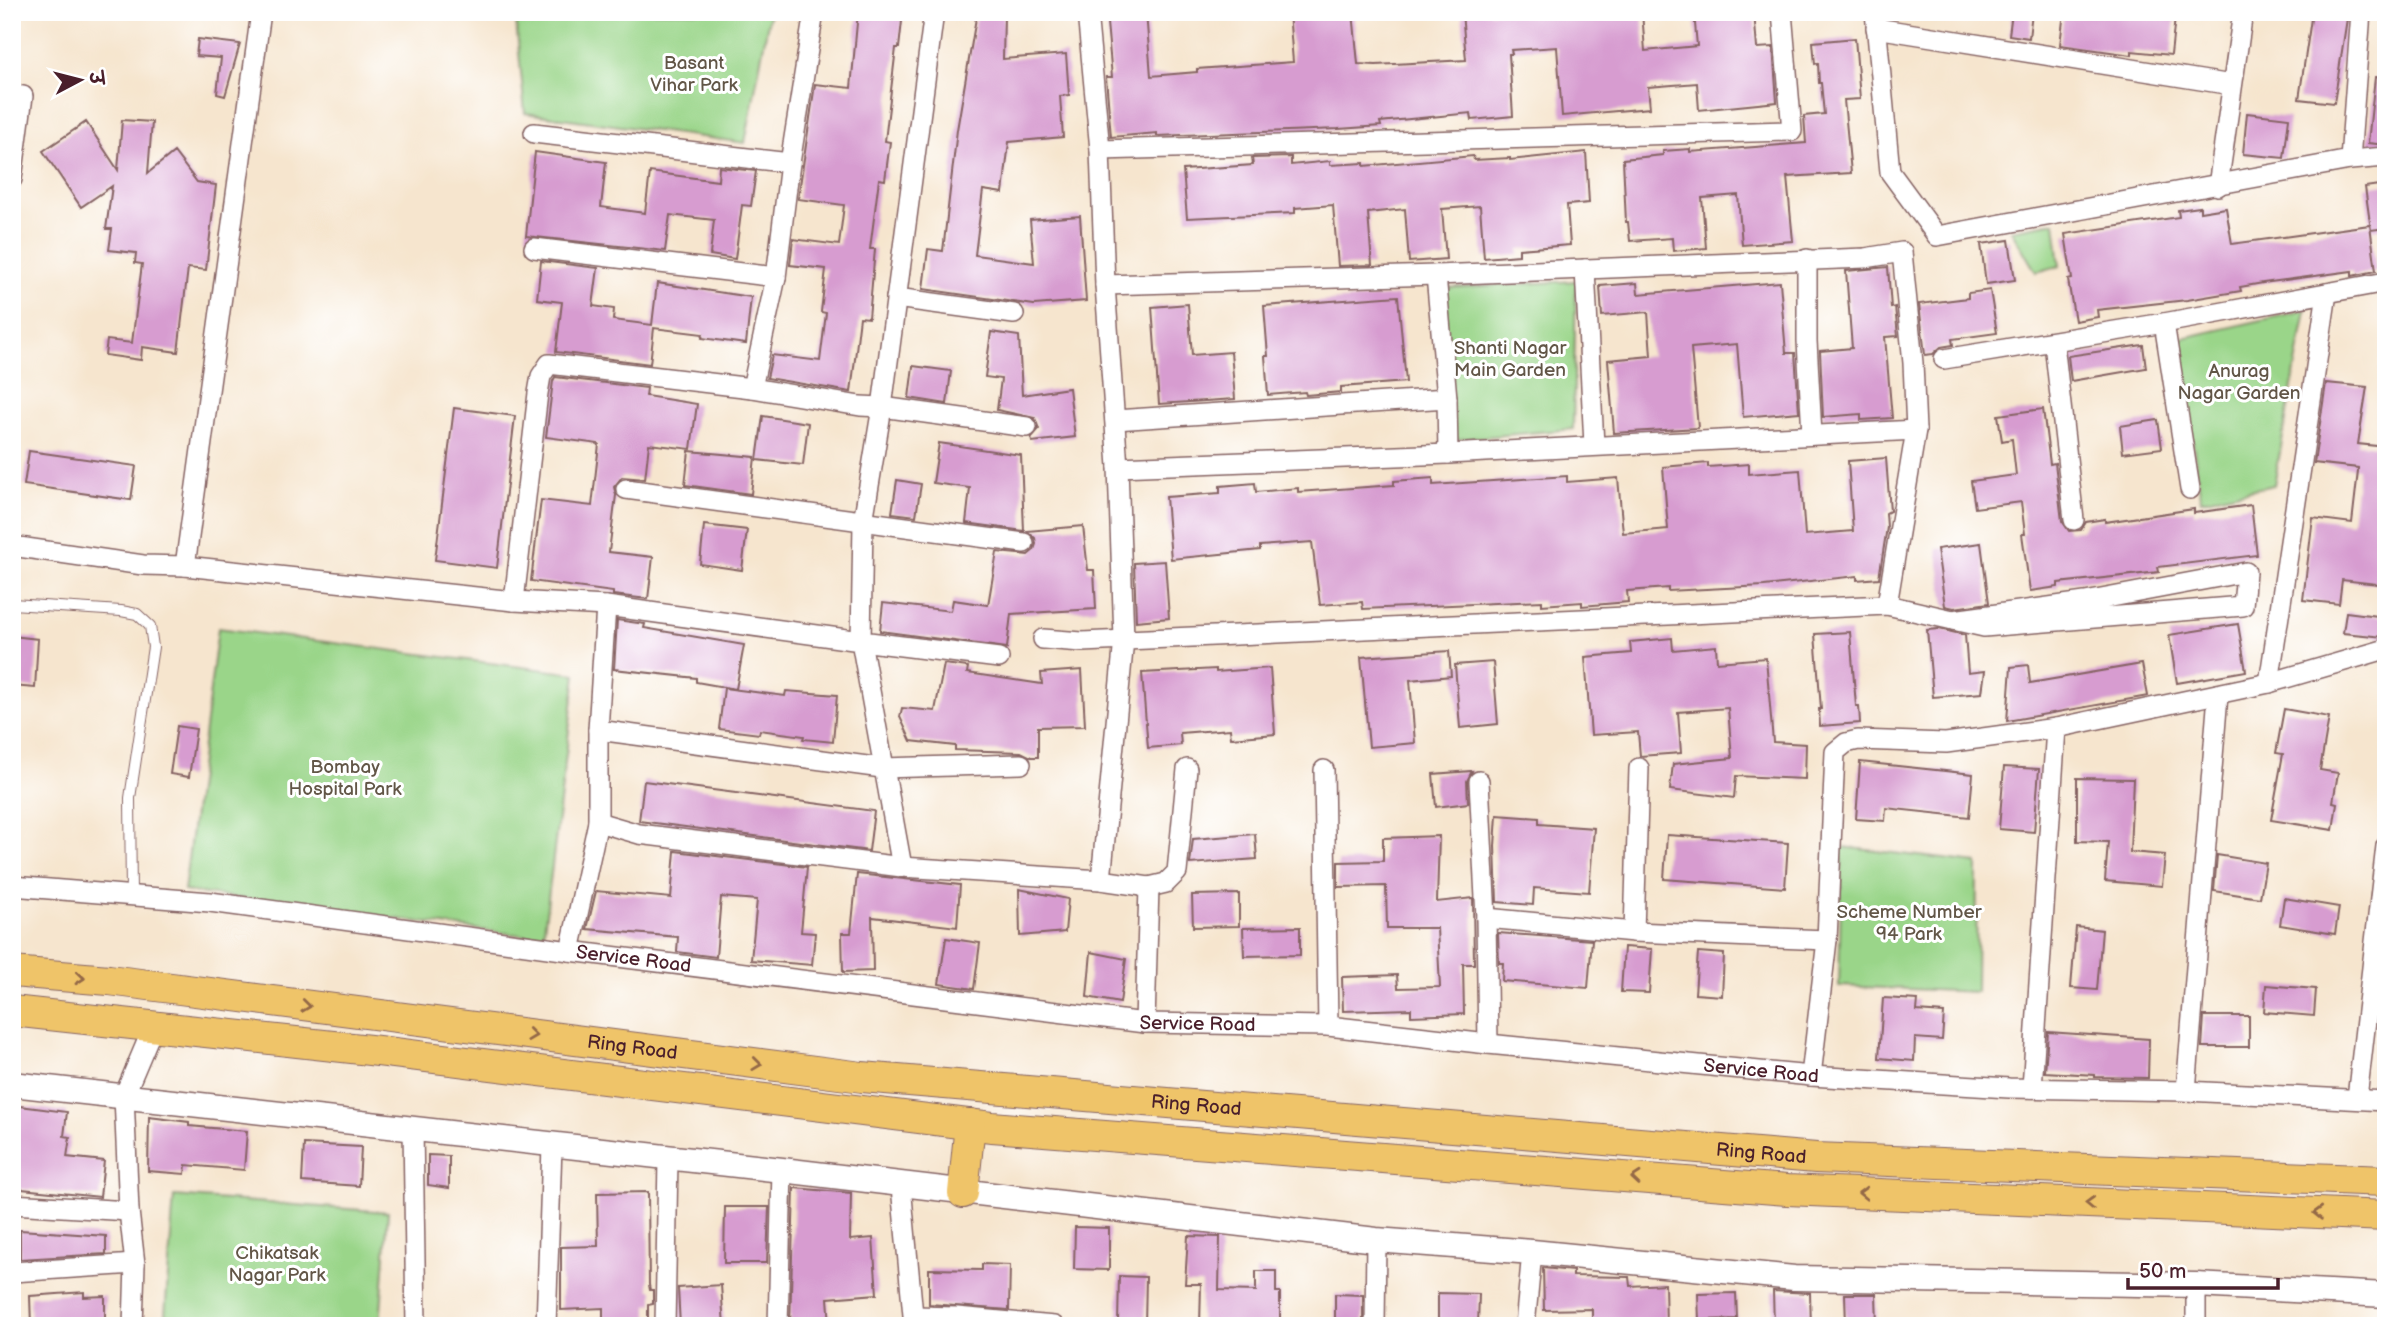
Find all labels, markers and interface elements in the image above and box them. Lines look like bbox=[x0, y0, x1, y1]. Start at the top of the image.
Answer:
north arrow bbox=[46, 46, 116, 116]
park label: Basant Vihar Park bbox=[650, 52, 738, 97]
text: उ bbox=[83, 68, 108, 88]
park label: Shanti Nagar Main Garden bbox=[1454, 337, 1567, 382]
park label: Anurag Nagar Garden bbox=[2177, 360, 2301, 405]
park label: Bombay Hospital Park bbox=[288, 756, 402, 801]
park label: Scheme Number 94 Park bbox=[1836, 901, 1983, 946]
street label: Service Road bbox=[575, 940, 692, 978]
one-way arrow bbox=[74, 970, 86, 985]
one-way arrow bbox=[300, 998, 312, 1013]
street label: Service Road bbox=[1139, 1011, 1256, 1036]
one-way arrow bbox=[526, 1027, 537, 1042]
street label: Ring Road bbox=[586, 1030, 679, 1065]
street label: Service Road bbox=[1702, 1054, 1819, 1088]
one-way arrow bbox=[751, 1056, 763, 1071]
street label: Ring Road bbox=[1150, 1090, 1242, 1121]
street label: Ring Road bbox=[1715, 1138, 1807, 1169]
one-way arrow bbox=[1630, 1171, 1641, 1186]
one-way arrow bbox=[1857, 1186, 1868, 1201]
one-way arrow bbox=[2085, 1196, 2096, 1211]
one-way arrow bbox=[2312, 1206, 2323, 1221]
park label: Chikatsak Nagar Park bbox=[229, 1242, 326, 1287]
scale bar bbox=[2128, 1247, 2279, 1291]
text: 50 m bbox=[2139, 1259, 2186, 1284]

